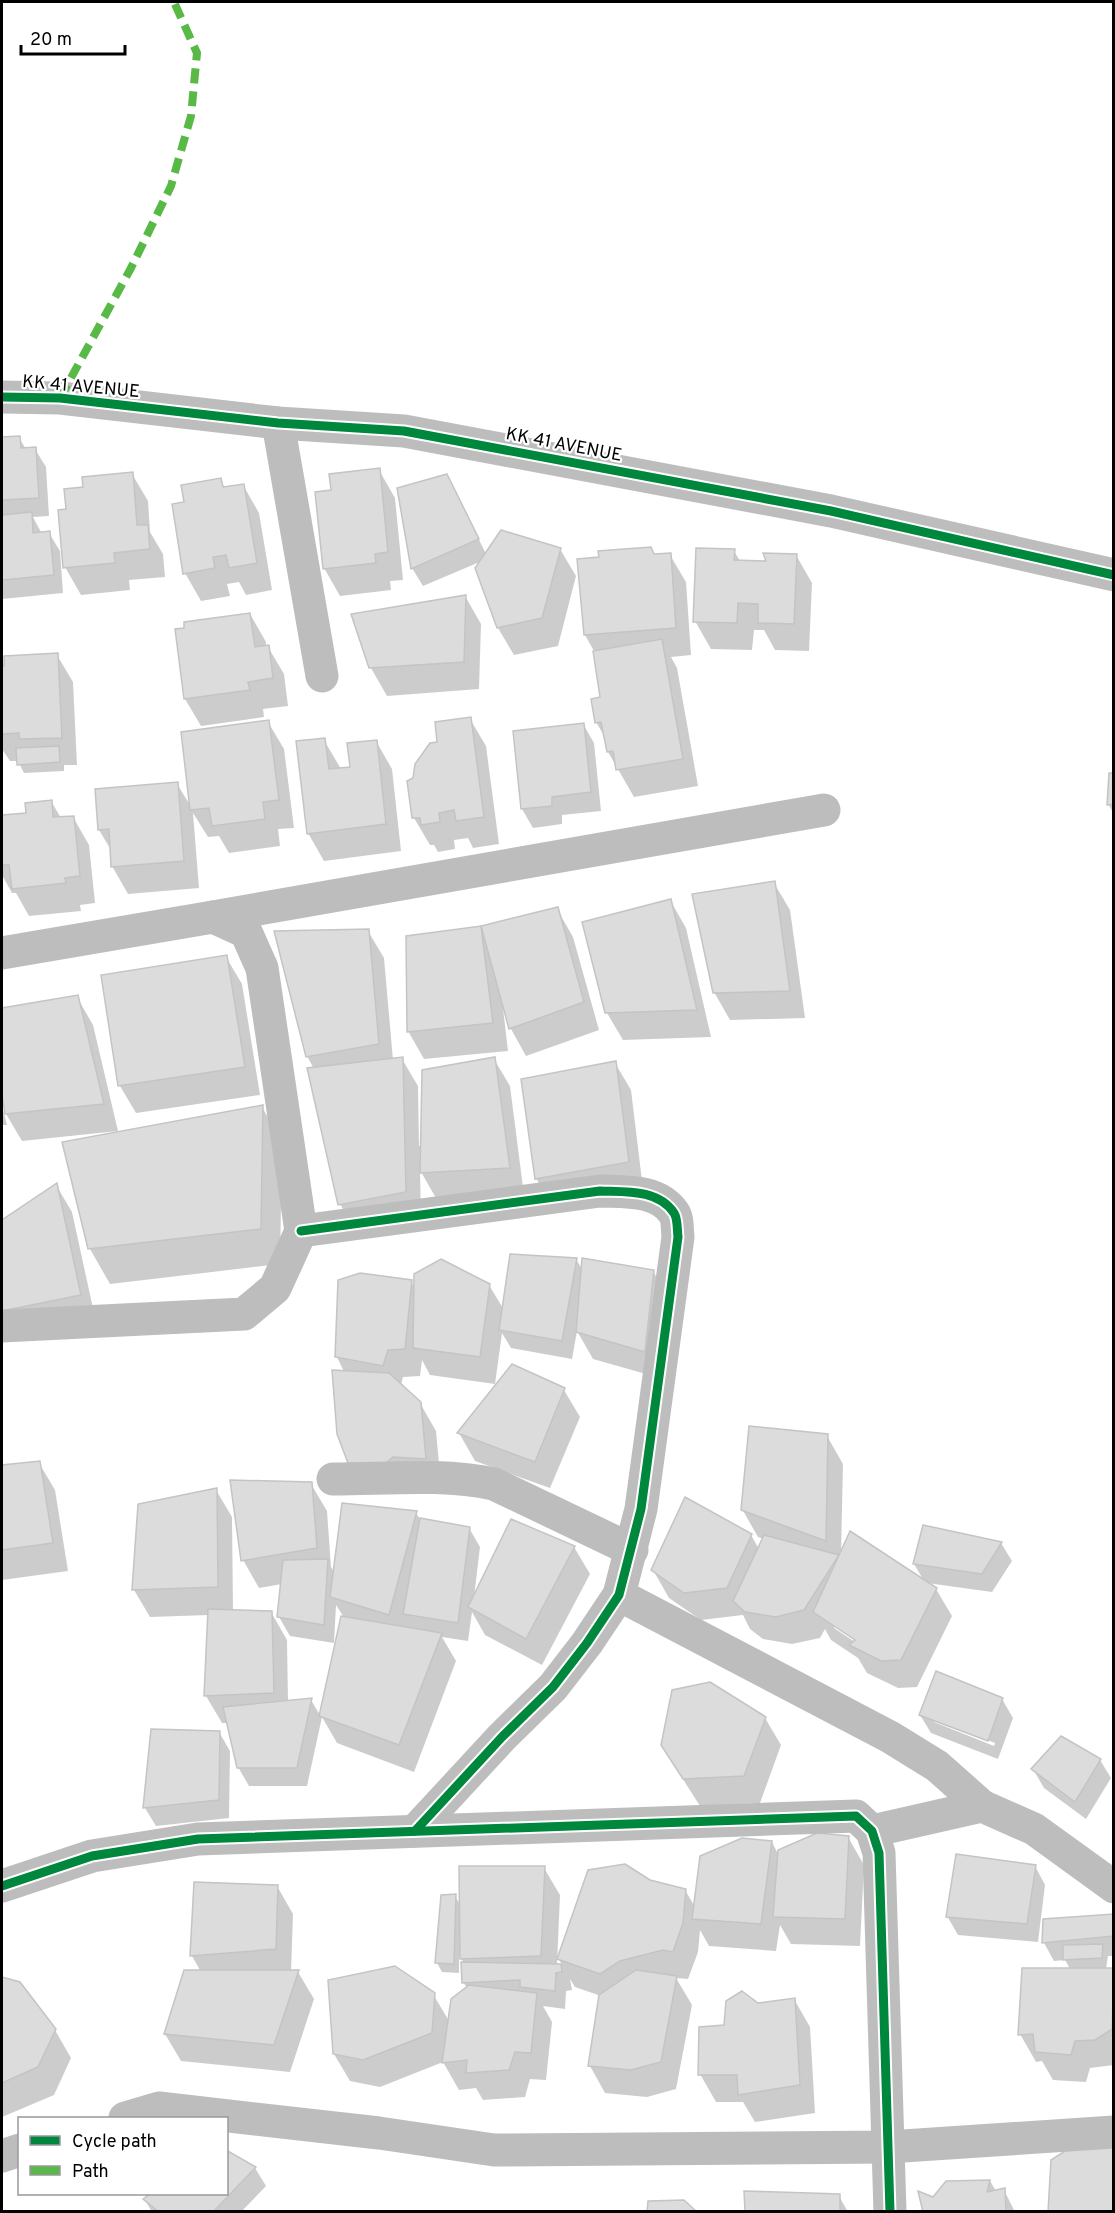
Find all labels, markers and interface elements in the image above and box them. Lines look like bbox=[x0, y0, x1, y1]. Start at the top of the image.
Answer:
scale bar bbox=[21, 18, 124, 56]
text: 20 m bbox=[30, 29, 72, 52]
street label: KK 41 AVENUE bbox=[21, 371, 141, 404]
street label: KK 41 AVENUE bbox=[504, 423, 624, 468]
legend bbox=[18, 2117, 228, 2195]
text: Cycle path bbox=[72, 2131, 157, 2154]
text: Path bbox=[72, 2161, 109, 2184]

